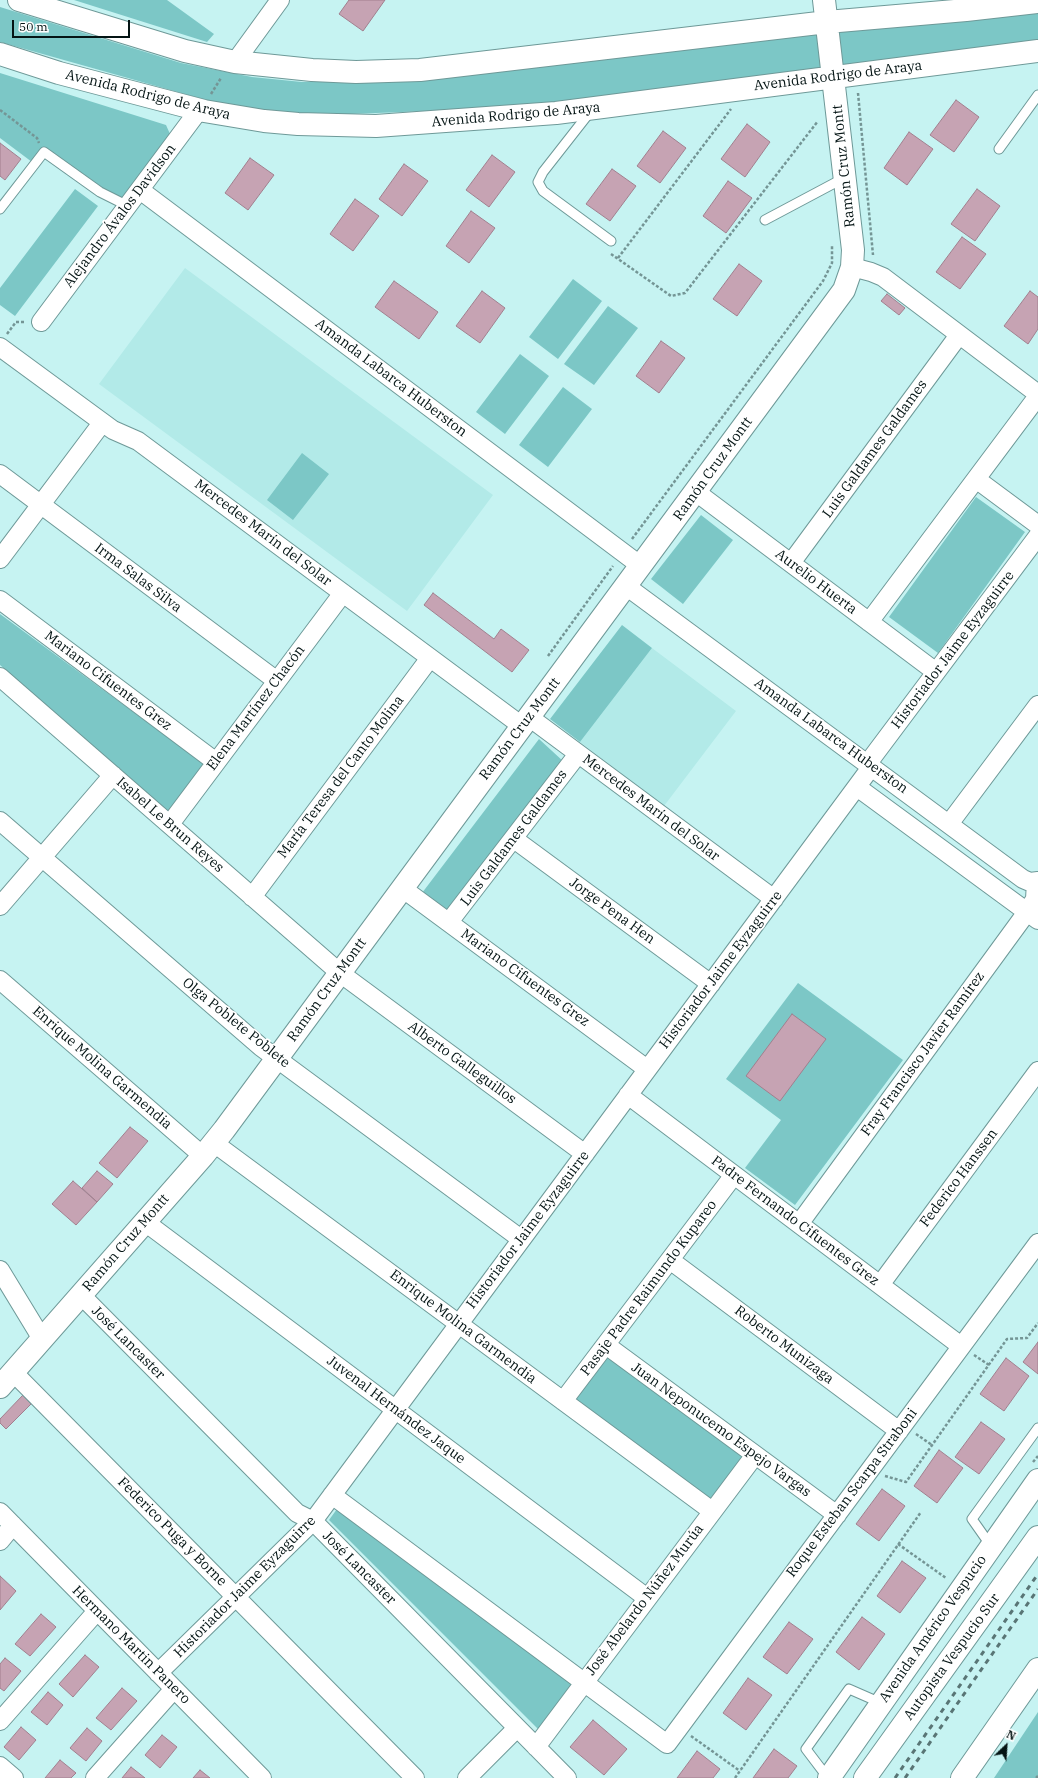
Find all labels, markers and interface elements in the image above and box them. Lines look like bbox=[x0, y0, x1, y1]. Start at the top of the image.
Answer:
scale bar bbox=[14, 12, 132, 38]
text: 50 m bbox=[19, 19, 48, 34]
street label: Avenida Rodrigo de Araya bbox=[753, 57, 923, 95]
street label: Avenida Rodrigo de Araya bbox=[64, 66, 232, 124]
street label: Avenida Rodrigo de Araya bbox=[431, 99, 601, 131]
street label: Ramón Cruz Montt bbox=[829, 104, 859, 228]
street label: Alejandro Ávalos Davidson bbox=[60, 141, 180, 291]
street label: Amanda Labarca Huberston bbox=[312, 315, 470, 441]
street label: Luis Galdames Galdames bbox=[819, 377, 931, 521]
street label: Ramón Cruz Montt bbox=[670, 414, 756, 524]
street label: Mercedes Marín del Solar bbox=[191, 476, 335, 590]
street label: Irma Salas Silva bbox=[91, 540, 185, 616]
street label: Aurelio Huerta bbox=[772, 546, 860, 618]
street label: Historiador Jaime Eyzaguirre bbox=[888, 568, 1018, 732]
street label: Mariano Cifuentes Grez bbox=[41, 628, 175, 734]
street label: Elena Martínez Chacón bbox=[203, 642, 309, 774]
street label: Ramón Cruz Montt bbox=[476, 675, 564, 783]
street label: Amanda Labarca Huberston bbox=[751, 675, 911, 797]
street label: María Teresa del Canto Molina bbox=[274, 692, 408, 862]
street label: Mercedes Marín del Solar bbox=[579, 751, 723, 865]
street label: Luis Galdames Galdames bbox=[457, 766, 571, 910]
street label: Isabel Le Brun Reyes bbox=[113, 774, 227, 876]
street label: Jorge Pena Hen bbox=[566, 874, 658, 948]
street label: Historiador Jaime Eyzaguirre bbox=[656, 888, 786, 1052]
street label: Mariano Cifuentes Grez bbox=[457, 926, 593, 1030]
street label: Ramón Cruz Montt bbox=[284, 935, 370, 1045]
street label: Fray Francisco Javier Ramírez bbox=[858, 969, 988, 1139]
street label: Olga Poblete Poblete bbox=[179, 974, 293, 1072]
street label: Enrique Molina Garmendia bbox=[29, 1003, 175, 1133]
street label: Alberto Galleguillos bbox=[405, 1018, 519, 1108]
street label: Federico Hanssen bbox=[917, 1126, 1001, 1230]
street label: Historiador Jaime Eyzaguirre bbox=[463, 1148, 593, 1312]
street label: Padre Fernando Cifuentes Grez bbox=[708, 1152, 882, 1290]
street label: Ramón Cruz Montt bbox=[79, 1191, 173, 1295]
street label: Pasaje Padre Raimundo Kupareo bbox=[577, 1197, 721, 1379]
street label: Enrique Molina Garmendia bbox=[386, 1266, 540, 1388]
street label: Roberto Munizaga bbox=[731, 1302, 837, 1388]
street label: José Lancaster bbox=[88, 1303, 168, 1383]
street label: Juvenal Hernández Jaque bbox=[323, 1352, 469, 1468]
street label: Juan Neponucemo Espejo Vargas bbox=[628, 1359, 814, 1501]
street label: Roque Esteban Scarpa Straboni bbox=[783, 1405, 921, 1581]
street label: Federico Puga y Borne bbox=[114, 1474, 230, 1590]
street label: Historiador Jaime Eyzaguirre bbox=[171, 1513, 319, 1661]
street label: José Abelardo Núñez Murúa bbox=[583, 1521, 707, 1679]
street label: José Lancaster bbox=[319, 1528, 399, 1608]
street label: Avenida Américo Vespucio bbox=[876, 1552, 990, 1706]
street label: Hermano Martin Panero bbox=[68, 1582, 194, 1708]
street label: Autopista Vespucio Sur bbox=[900, 1590, 1004, 1724]
north arrow bbox=[986, 1726, 1026, 1766]
text: N bbox=[1004, 1727, 1018, 1743]

